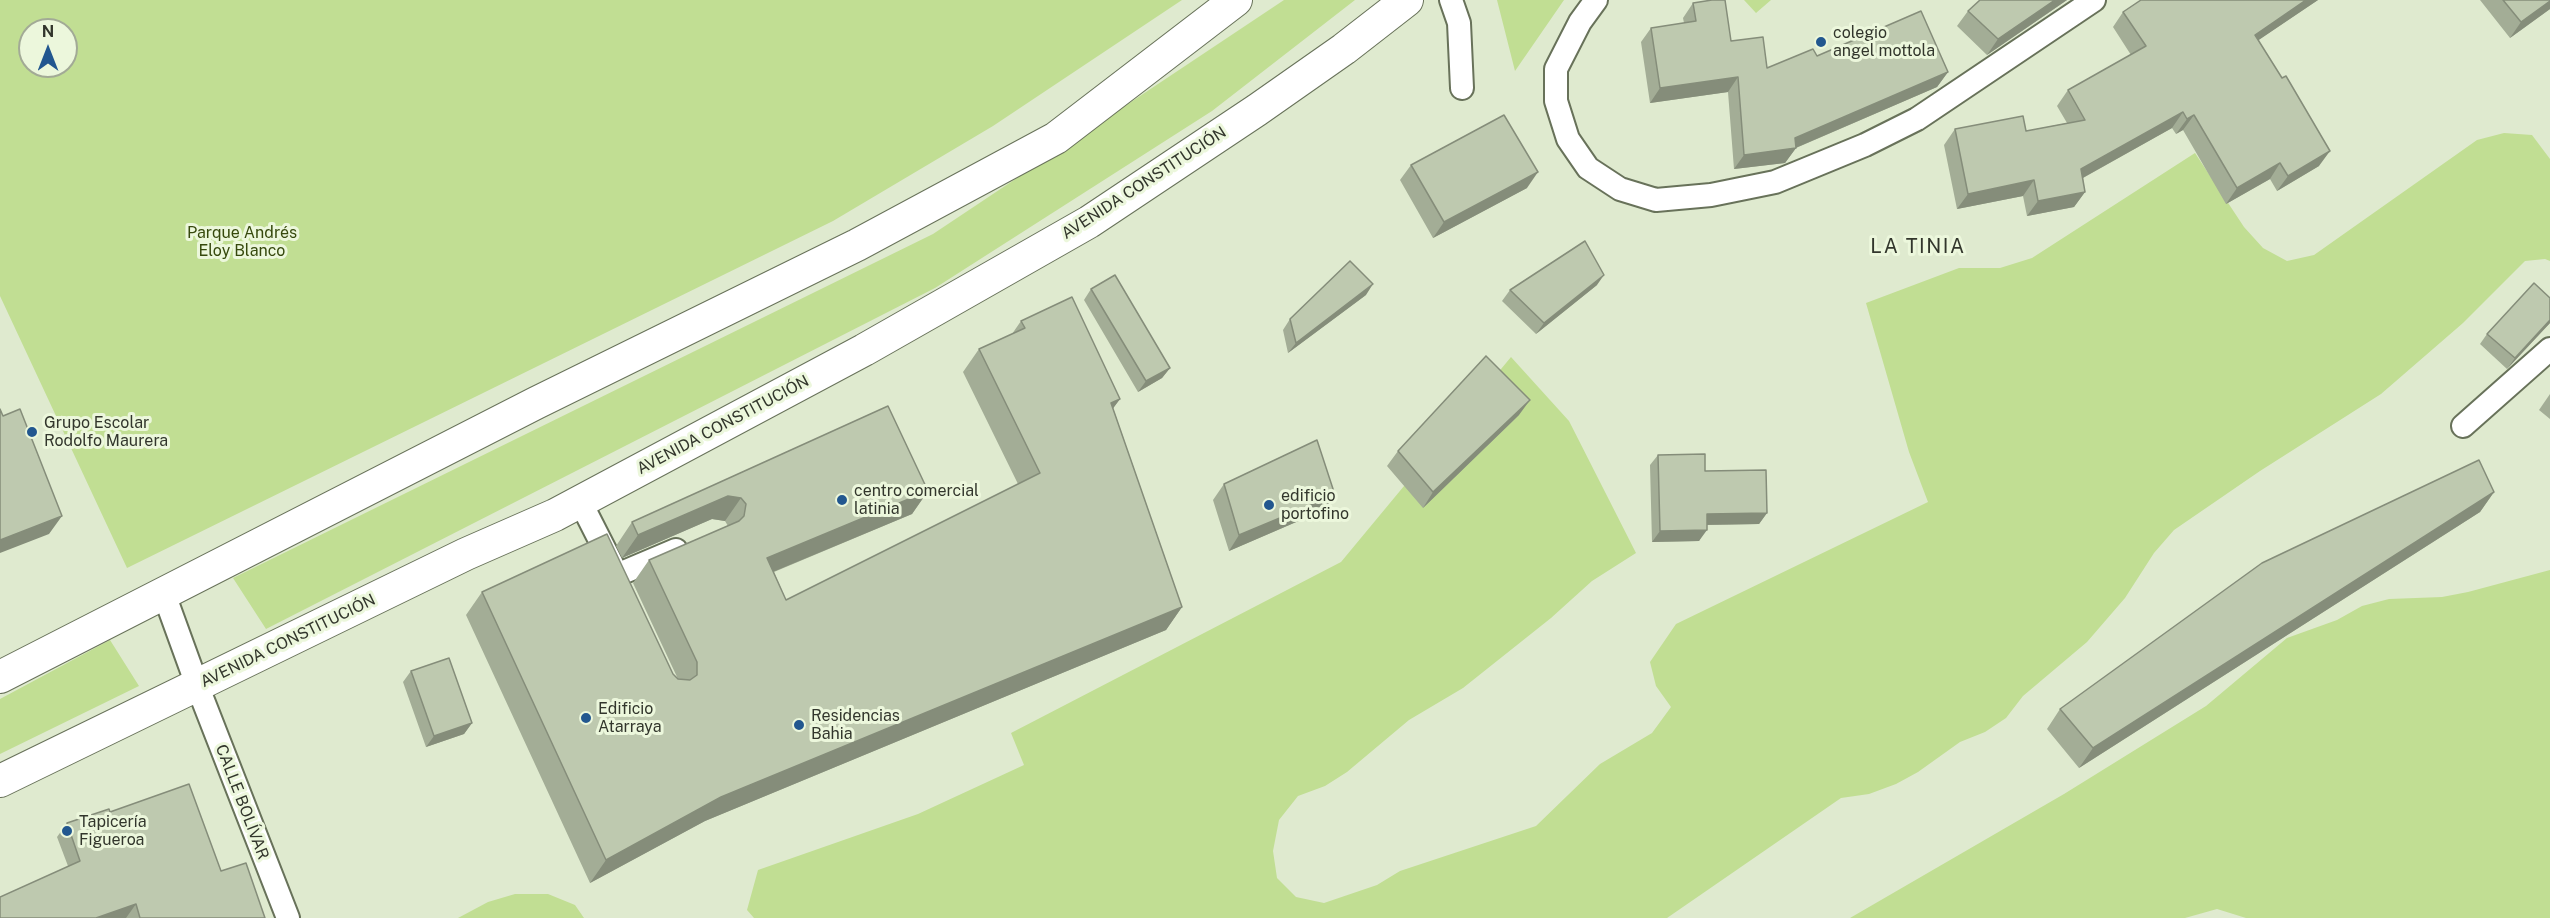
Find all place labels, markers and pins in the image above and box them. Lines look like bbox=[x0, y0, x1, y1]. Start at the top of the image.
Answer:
place label: colegio angel mottola bbox=[1833, 23, 1935, 61]
marker: colegio angel mottola bbox=[1814, 35, 1828, 49]
place label: Grupo Escolar Rodolfo Maurera bbox=[44, 413, 168, 451]
marker: Grupo Escolar Rodolfo Maurera bbox=[25, 425, 39, 439]
place label: centro comercial latinia bbox=[854, 481, 979, 519]
place label: edificio portofino bbox=[1281, 486, 1349, 524]
marker: centro comercial latinia bbox=[835, 493, 849, 507]
marker: edificio portofino bbox=[1262, 498, 1276, 512]
place label: Edificio Atarraya bbox=[598, 699, 662, 737]
place label: Residencias Bahia bbox=[811, 706, 900, 744]
marker: Edificio Atarraya bbox=[579, 711, 593, 725]
marker: Residencias Bahia bbox=[792, 718, 806, 732]
place label: Tapicería Figueroa bbox=[79, 812, 147, 850]
marker: Tapicería Figueroa bbox=[60, 824, 74, 838]

